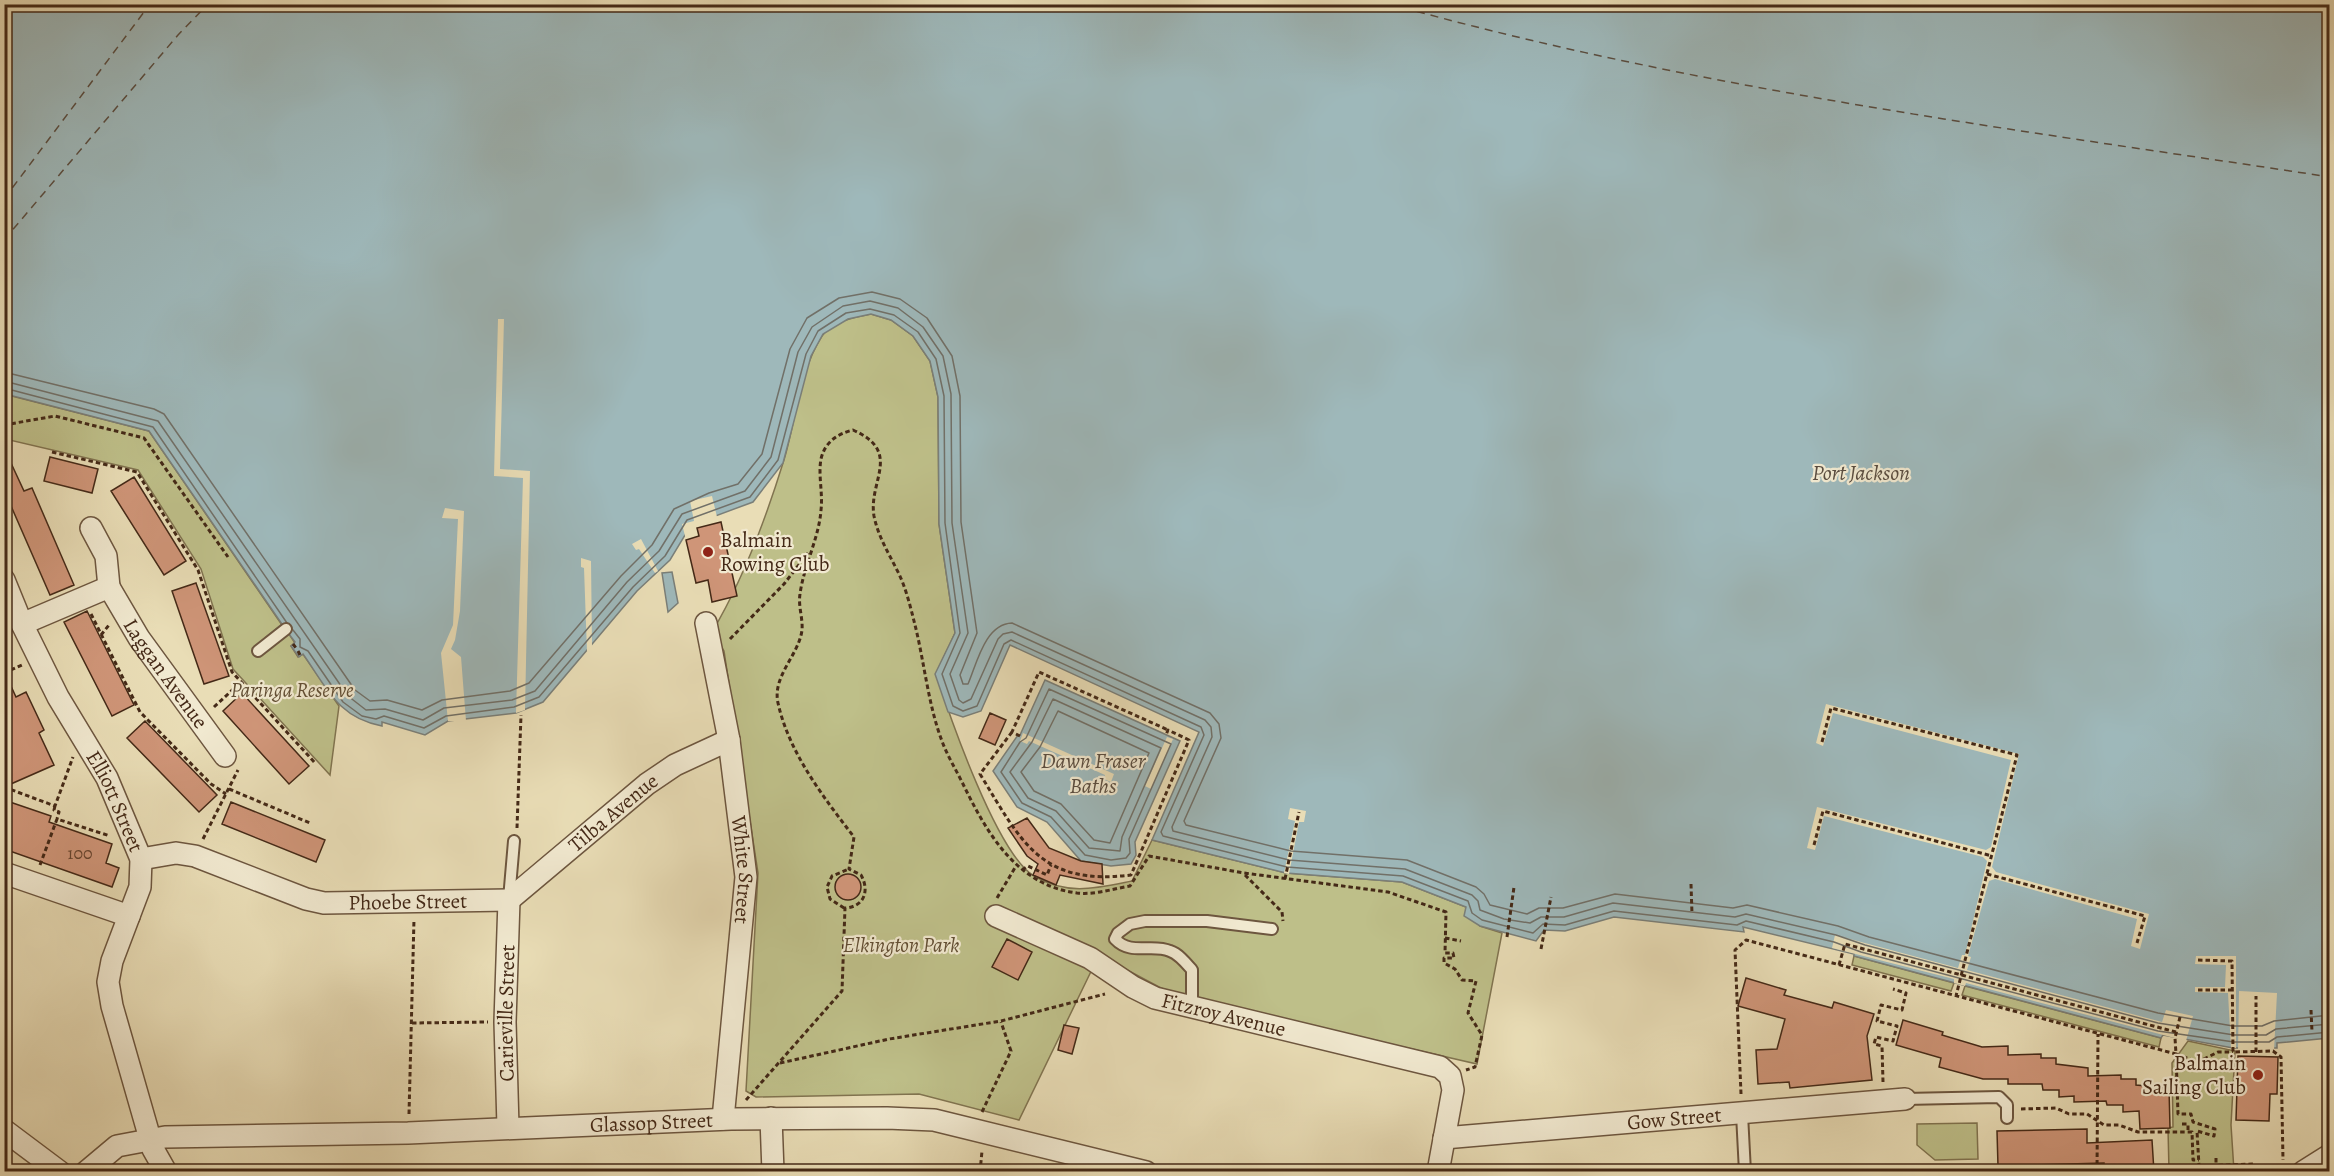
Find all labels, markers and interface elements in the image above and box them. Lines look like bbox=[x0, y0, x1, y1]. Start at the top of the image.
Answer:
water label: Port Jackson bbox=[1812, 458, 1910, 488]
place label: Balmain Rowing Club bbox=[720, 526, 830, 578]
marker: Balmain Rowing Club bbox=[701, 545, 715, 559]
street label: Laggan Avenue bbox=[117, 613, 214, 734]
park label: Paringa Reserve bbox=[230, 676, 354, 704]
street label: Elliott Street bbox=[79, 745, 150, 856]
water label: Dawn Fraser Baths bbox=[1041, 746, 1147, 801]
street label: Tilba Avenue bbox=[562, 767, 663, 858]
street label: White Street bbox=[724, 813, 760, 925]
house number: 100 bbox=[67, 841, 93, 865]
street label: Phoebe Street bbox=[348, 887, 467, 917]
park label: Elkington Park bbox=[843, 931, 959, 959]
street label: Carieville Street bbox=[491, 944, 522, 1082]
street label: Fitzroy Avenue bbox=[1159, 986, 1289, 1043]
place label: Balmain Sailing Club bbox=[2142, 1049, 2246, 1101]
marker: Balmain Sailing Club bbox=[2251, 1068, 2265, 1082]
street label: Gow Street bbox=[1626, 1101, 1722, 1136]
street label: Glassop Street bbox=[589, 1106, 714, 1139]

